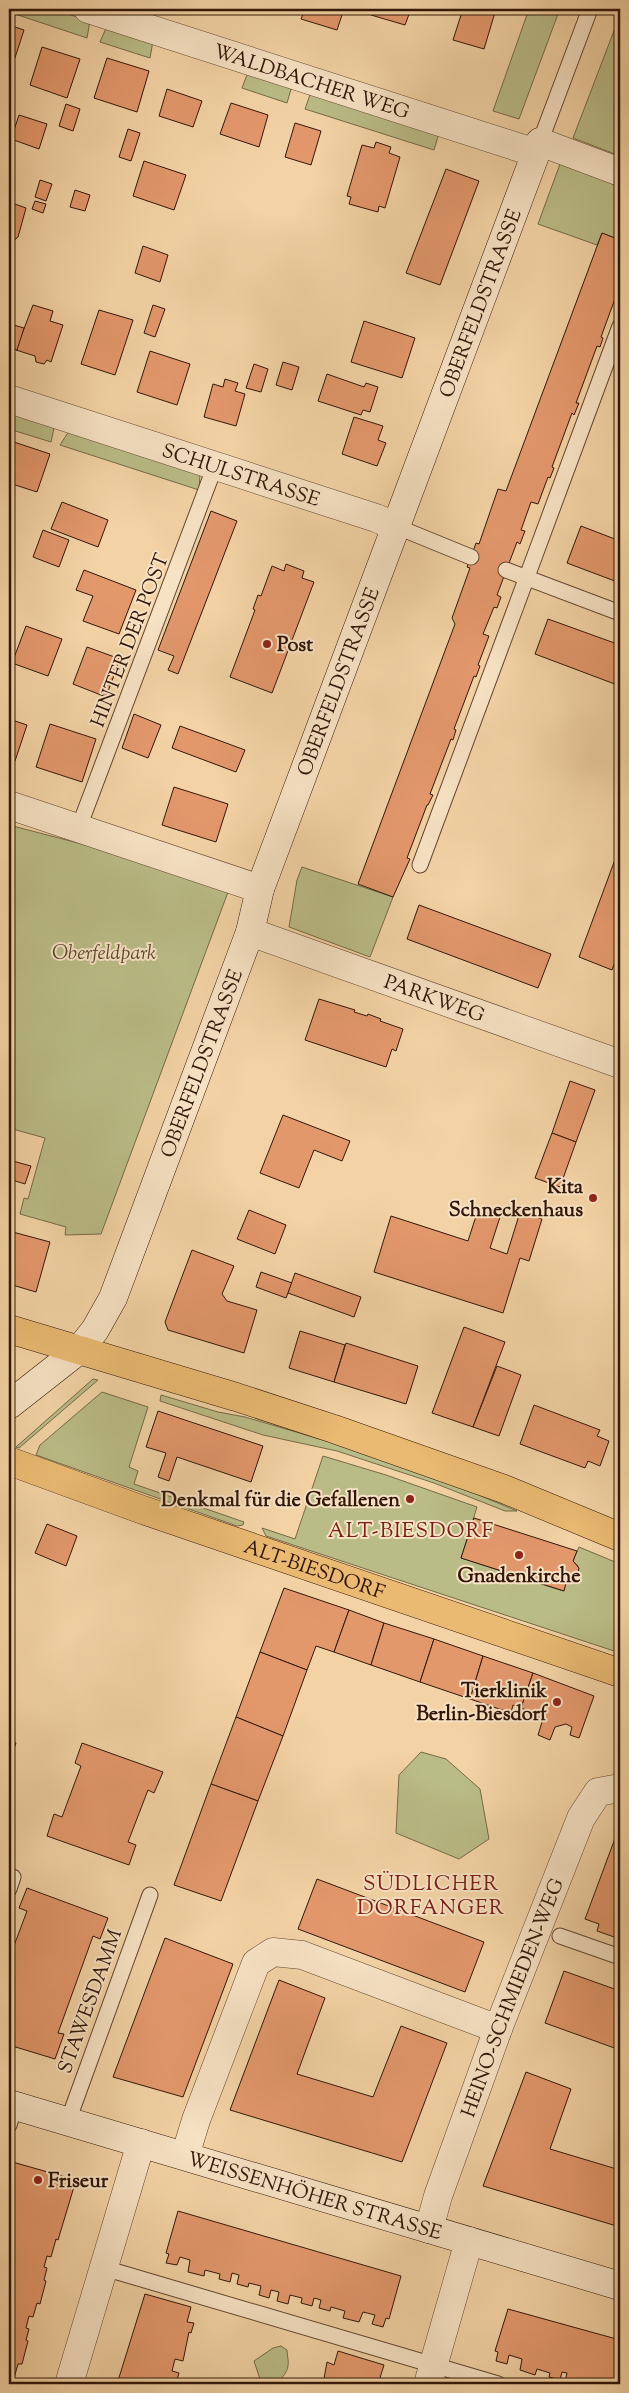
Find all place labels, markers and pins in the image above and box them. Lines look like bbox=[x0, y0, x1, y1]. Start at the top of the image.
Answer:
place label: Post bbox=[277, 632, 313, 661]
marker: Post bbox=[261, 638, 273, 650]
place label: Kita Schneckenhaus bbox=[449, 1174, 584, 1226]
marker: Kita Schneckenhaus bbox=[587, 1192, 599, 1204]
place label: Denkmal für die Gefallenen bbox=[161, 1487, 400, 1516]
marker: Denkmal für die Gefallenen bbox=[404, 1493, 416, 1505]
marker: Gnadenkirche bbox=[513, 1549, 525, 1561]
place label: Gnadenkirche bbox=[457, 1563, 581, 1592]
place label: Tierklinik Berlin-Biesdorf bbox=[416, 1678, 549, 1730]
marker: Tierklinik Berlin-Biesdorf bbox=[551, 1696, 563, 1708]
place label: Friseur bbox=[48, 2168, 109, 2197]
marker: Friseur bbox=[32, 2174, 44, 2186]

